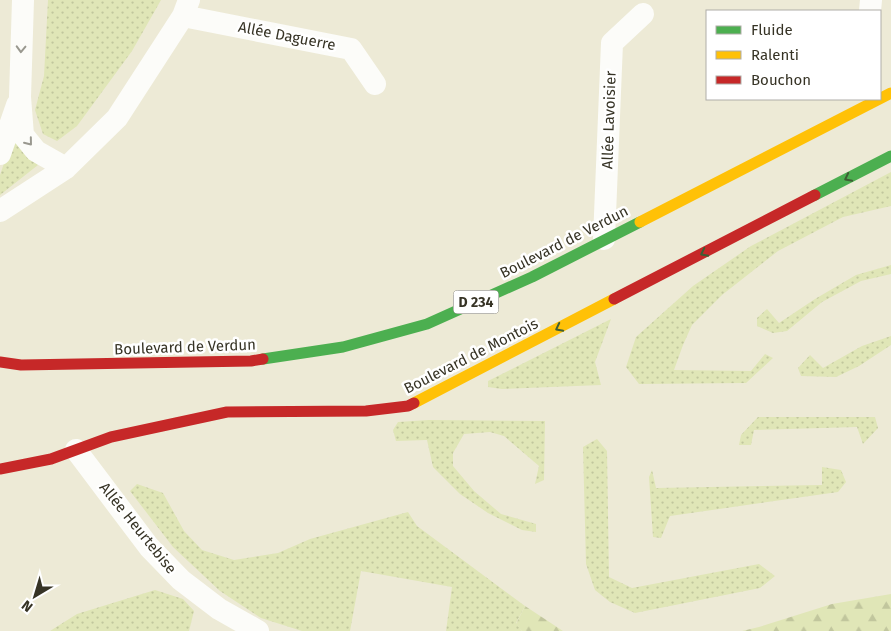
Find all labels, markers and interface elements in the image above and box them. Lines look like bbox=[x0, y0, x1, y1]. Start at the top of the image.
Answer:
legend bbox=[706, 10, 881, 100]
street label: Allée Daguerre bbox=[237, 18, 337, 54]
text: Fluide bbox=[751, 21, 793, 39]
one-way arrow bbox=[16, 45, 27, 53]
text: Ralenti bbox=[751, 46, 799, 64]
street label: Allée Lavoisier bbox=[598, 70, 620, 169]
text: Bouchon bbox=[751, 71, 811, 89]
one-way arrow bbox=[23, 136, 31, 145]
one-way arrow bbox=[844, 172, 853, 182]
street label: Boulevard de Verdun bbox=[497, 202, 631, 282]
one-way arrow bbox=[700, 247, 709, 257]
road number: D 234 bbox=[454, 290, 498, 314]
street label: Boulevard de Montois bbox=[401, 314, 541, 398]
one-way arrow bbox=[556, 322, 565, 332]
street label: Boulevard de Verdun bbox=[114, 336, 256, 358]
street label: Allée Heurtebise bbox=[96, 479, 180, 577]
north arrow bbox=[10, 571, 60, 621]
text: N bbox=[18, 596, 36, 615]

